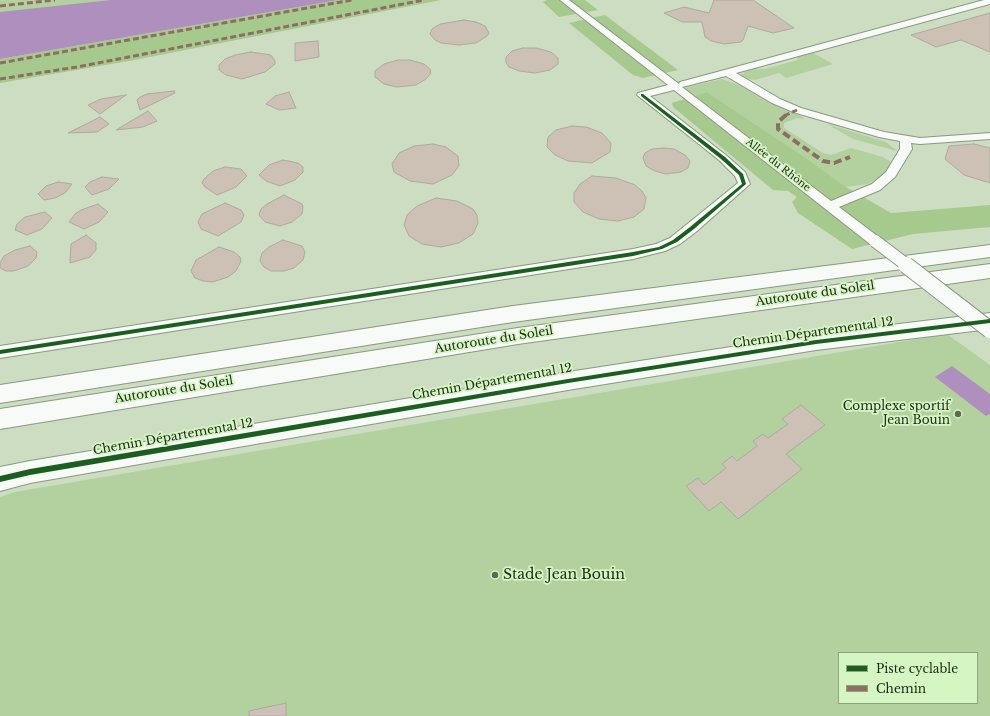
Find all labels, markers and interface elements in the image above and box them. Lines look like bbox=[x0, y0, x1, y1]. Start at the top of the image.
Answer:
street label: Allée du Rhône bbox=[743, 136, 813, 194]
street label: Autoroute du Soleil bbox=[755, 279, 875, 309]
street label: Chemin Départemental 12 bbox=[732, 315, 894, 351]
street label: Autoroute du Soleil bbox=[434, 324, 554, 356]
street label: Chemin Départemental 12 bbox=[411, 361, 573, 403]
street label: Autoroute du Soleil bbox=[114, 374, 234, 406]
place label: Complexe sportif Jean Bouin bbox=[843, 400, 950, 428]
marker: Complexe sportif Jean Bouin bbox=[953, 409, 963, 419]
street label: Chemin Départemental 12 bbox=[92, 416, 254, 458]
place label: Stade Jean Bouin bbox=[503, 567, 625, 583]
marker: Stade Jean Bouin bbox=[490, 570, 500, 580]
legend bbox=[838, 652, 978, 704]
text: Piste cyclable bbox=[876, 661, 958, 676]
text: Chemin bbox=[876, 681, 926, 696]

